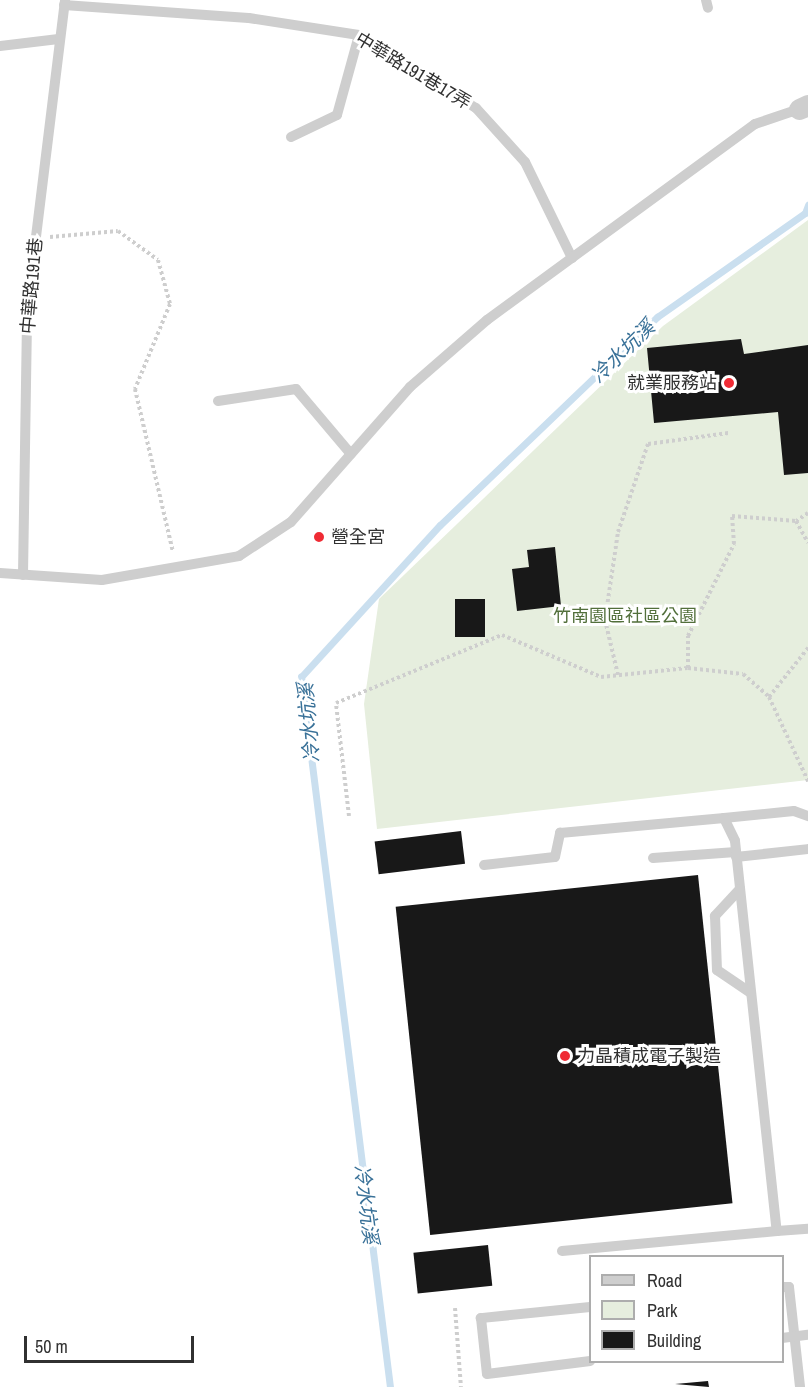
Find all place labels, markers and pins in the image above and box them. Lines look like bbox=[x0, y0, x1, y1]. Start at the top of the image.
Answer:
place label: 就業服務站 bbox=[627, 372, 717, 394]
marker: 就業服務站 bbox=[722, 376, 736, 390]
place label: 營全宮 bbox=[331, 526, 385, 548]
marker: 營全宮 bbox=[312, 530, 326, 544]
place label: 力晶積成電子製造 bbox=[577, 1045, 721, 1067]
marker: 力晶積成電子製造 bbox=[558, 1049, 572, 1063]

